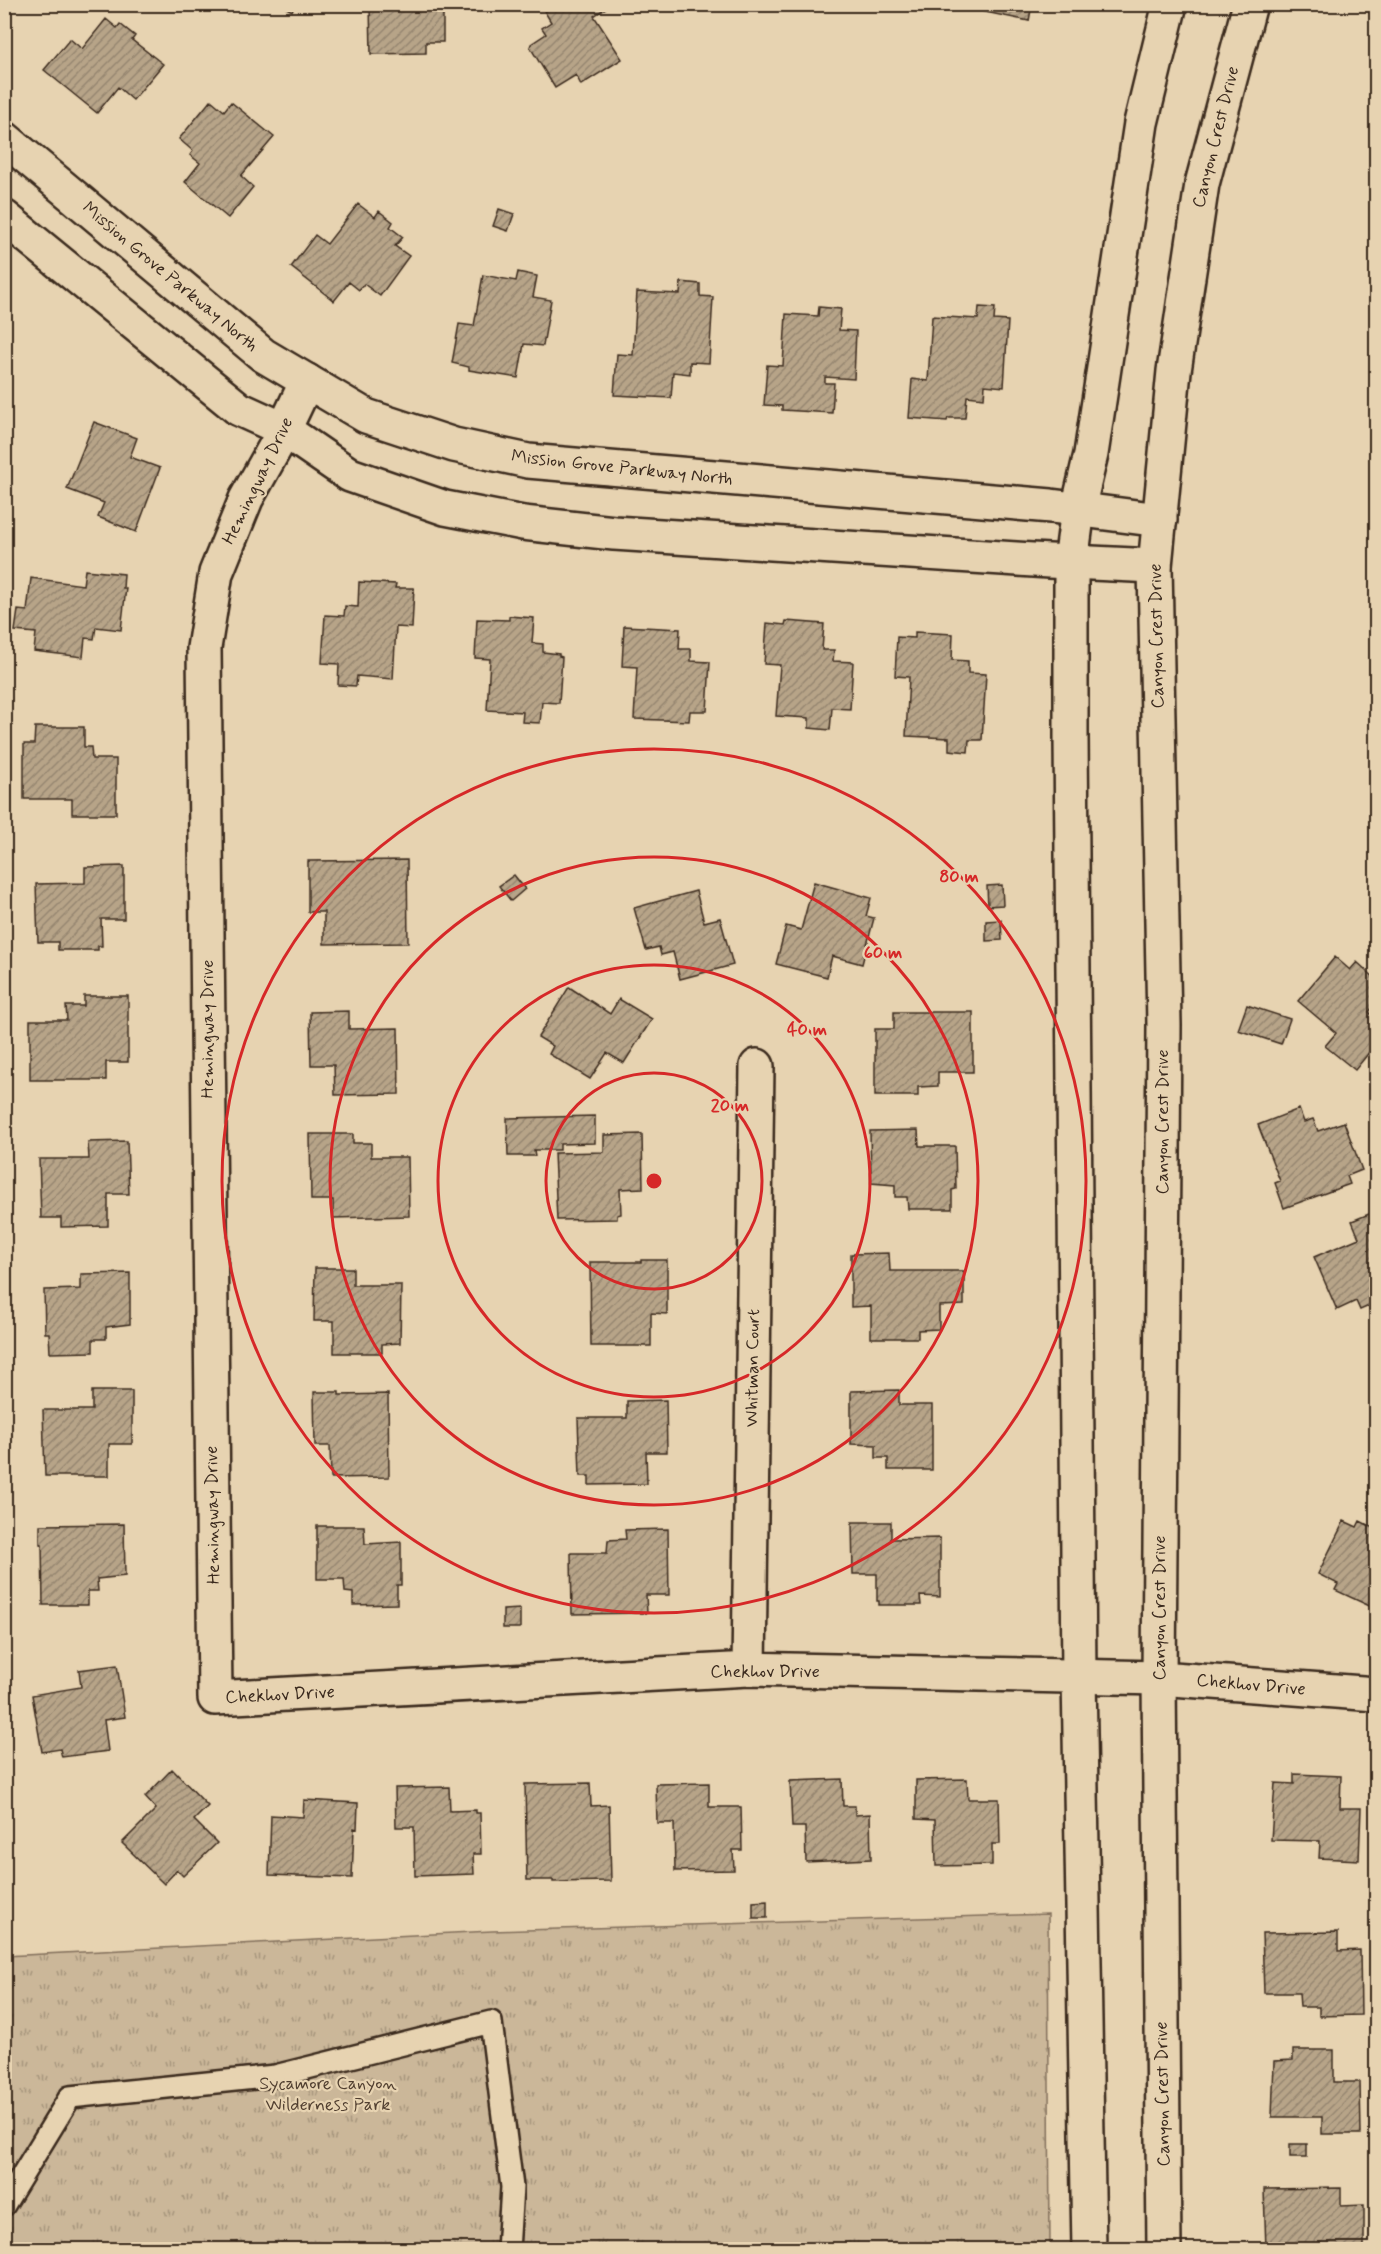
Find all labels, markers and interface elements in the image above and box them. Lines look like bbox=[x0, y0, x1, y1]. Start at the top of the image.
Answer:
street label: Canyon Crest Drive bbox=[1187, 64, 1245, 210]
street label: Mission Grove Parkway North bbox=[77, 196, 263, 358]
street label: Hemingway Drive bbox=[217, 413, 299, 549]
street label: Mission Grove Parkway North bbox=[510, 444, 734, 492]
street label: Canyon Crest Drive bbox=[1144, 563, 1170, 709]
text: 80 m bbox=[939, 865, 979, 889]
text: 60 m bbox=[864, 941, 902, 965]
street label: Hemingway Drive bbox=[196, 960, 220, 1098]
text: 40 m bbox=[787, 1018, 827, 1042]
street label: Canyon Crest Drive bbox=[1151, 1049, 1175, 1195]
text: 20 m bbox=[711, 1094, 749, 1118]
centre of rings bbox=[644, 1171, 664, 1191]
street label: Whitman Court bbox=[740, 1308, 766, 1427]
street label: Hemingway Drive bbox=[200, 1445, 226, 1585]
street label: Canyon Crest Drive bbox=[1148, 1535, 1172, 1681]
street label: Chekhov Drive bbox=[710, 1660, 820, 1684]
street label: Chekhov Drive bbox=[1195, 1668, 1307, 1702]
street label: Chekhov Drive bbox=[225, 1680, 335, 1710]
street label: Canyon Crest Drive bbox=[1150, 2021, 1176, 2167]
park label: Sycamore Canyon Wilderness Park bbox=[259, 2072, 397, 2117]

